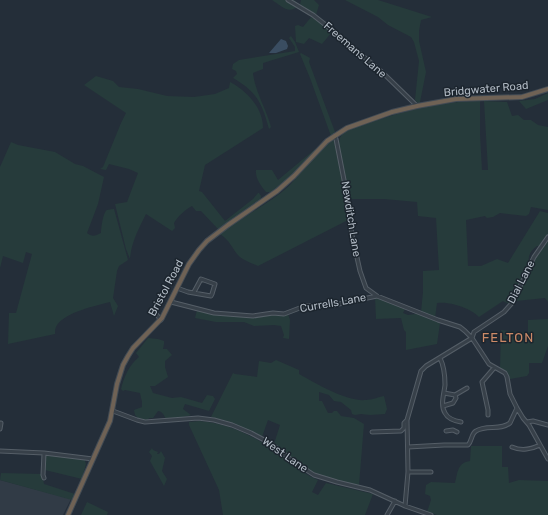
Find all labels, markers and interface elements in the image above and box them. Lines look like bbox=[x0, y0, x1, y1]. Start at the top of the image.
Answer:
street label: Freemans Lane bbox=[321, 19, 389, 81]
street label: Bridgwater Road bbox=[443, 79, 529, 99]
street label: Newditch Lane bbox=[339, 180, 363, 258]
street label: Bristol Road bbox=[146, 258, 186, 318]
street label: Dial Lane bbox=[505, 258, 537, 306]
street label: Currells Lane bbox=[299, 291, 367, 315]
district label: FELTON bbox=[482, 330, 534, 345]
street label: West Lane bbox=[260, 435, 310, 475]

